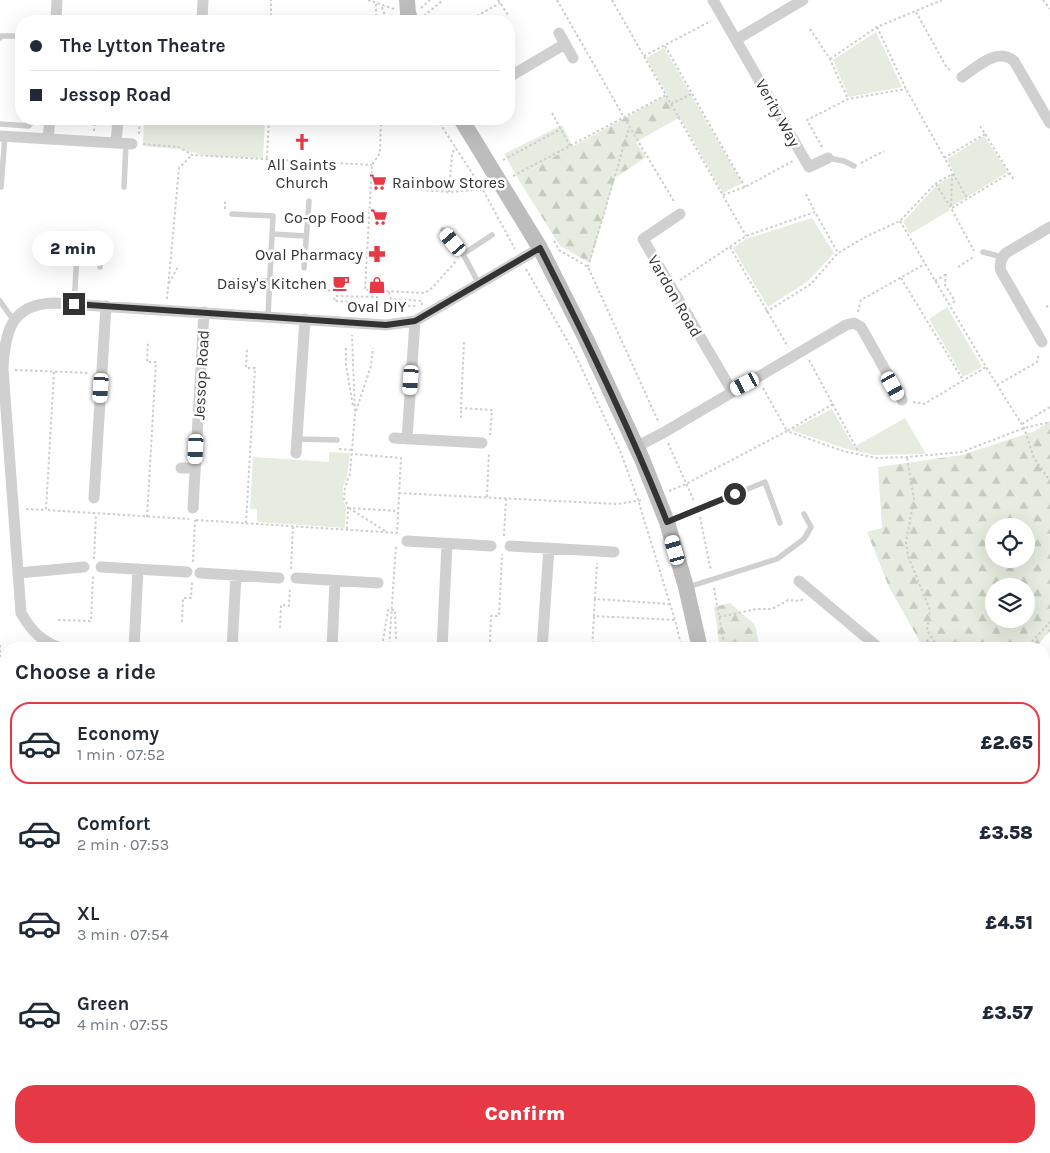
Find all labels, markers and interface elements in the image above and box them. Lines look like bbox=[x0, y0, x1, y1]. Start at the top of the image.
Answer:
text: The Lytton Theatre bbox=[60, 35, 226, 57]
street label: Verity Way bbox=[752, 76, 805, 151]
text: Jessop Road bbox=[60, 84, 171, 106]
church icon: All Saints Church bbox=[292, 132, 312, 152]
place label: All Saints Church bbox=[267, 155, 337, 192]
supermarket icon: Rainbow Stores bbox=[368, 172, 388, 192]
place label: Rainbow Stores bbox=[392, 173, 506, 192]
supermarket icon: Co-op Food bbox=[369, 207, 389, 227]
place label: Co-op Food bbox=[284, 208, 365, 227]
car bbox=[437, 226, 468, 258]
callout: 2 min bbox=[33, 232, 115, 266]
text: 2 min bbox=[50, 239, 96, 258]
pharmacy icon: Oval Pharmacy bbox=[367, 244, 387, 264]
place label: Oval Pharmacy bbox=[255, 245, 364, 264]
street label: Vardon Road bbox=[644, 252, 706, 340]
cafe icon: Daisy's Kitchen bbox=[331, 273, 351, 293]
place label: Daisy's Kitchen bbox=[217, 274, 327, 293]
shop icon: Oval DIY bbox=[367, 275, 387, 295]
route end bbox=[63, 293, 85, 315]
place label: Oval DIY bbox=[347, 297, 407, 316]
street label: Jessop Road bbox=[189, 329, 213, 421]
car bbox=[402, 365, 419, 395]
car bbox=[879, 369, 906, 403]
car bbox=[728, 371, 761, 397]
car bbox=[92, 373, 109, 403]
car bbox=[187, 434, 204, 464]
route start bbox=[724, 483, 746, 505]
map controls bbox=[985, 518, 1035, 628]
button: locate bbox=[985, 518, 1035, 568]
car bbox=[663, 534, 686, 566]
button: layers bbox=[985, 578, 1035, 628]
text: Choose a ride bbox=[15, 659, 156, 685]
icon: car bbox=[17, 721, 62, 766]
text: Economy bbox=[77, 723, 159, 745]
text: £2.65 bbox=[980, 732, 1033, 754]
text: 1 min · 07:52 bbox=[77, 745, 165, 764]
icon: car bbox=[17, 811, 62, 856]
text: Comfort bbox=[77, 813, 151, 835]
text: £3.58 bbox=[979, 822, 1033, 844]
text: 2 min · 07:53 bbox=[77, 835, 169, 854]
icon: car bbox=[17, 901, 62, 946]
text: XL bbox=[77, 903, 99, 925]
text: £4.51 bbox=[985, 912, 1033, 934]
text: 3 min · 07:54 bbox=[77, 925, 169, 944]
icon: car bbox=[17, 991, 62, 1036]
text: Green bbox=[77, 993, 129, 1015]
text: £3.57 bbox=[982, 1002, 1033, 1024]
text: 4 min · 07:55 bbox=[77, 1015, 168, 1034]
button: Confirm bbox=[15, 1085, 1035, 1143]

